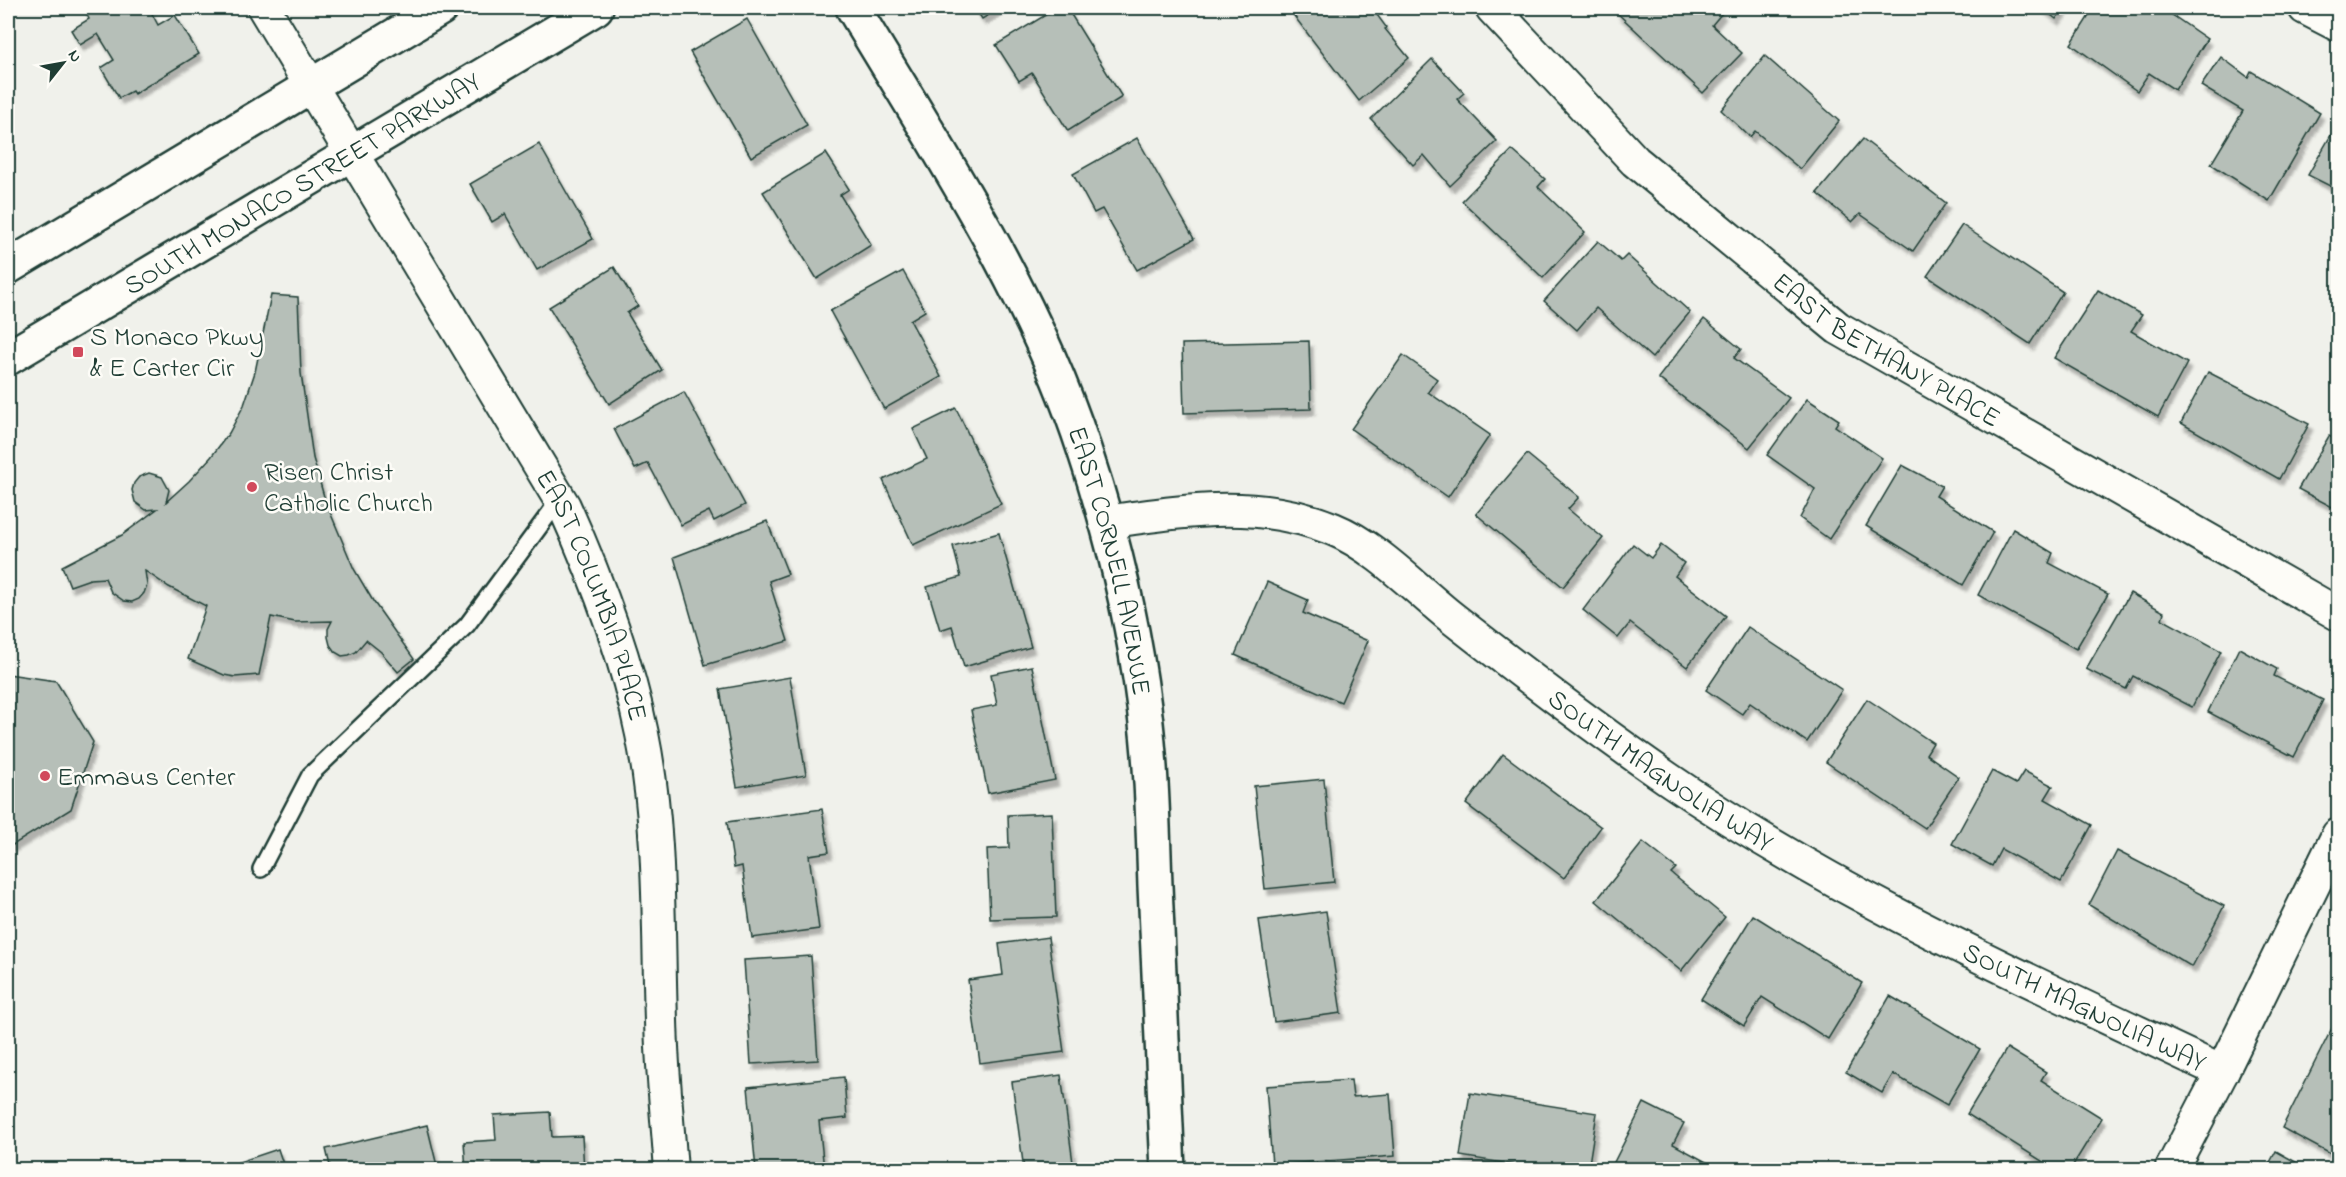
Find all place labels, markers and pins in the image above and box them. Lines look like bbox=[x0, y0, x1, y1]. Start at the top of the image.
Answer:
place label: S Monaco Pkwy & E Carter Cir bbox=[90, 319, 264, 389]
marker: S Monaco Pkwy & E Carter Cir bbox=[71, 345, 85, 359]
place label: Risen Christ Catholic Church bbox=[264, 454, 433, 524]
marker: Risen Christ Catholic Church bbox=[245, 480, 259, 494]
place label: Emmaus Center bbox=[57, 759, 236, 798]
marker: Emmaus Center bbox=[38, 769, 52, 783]

